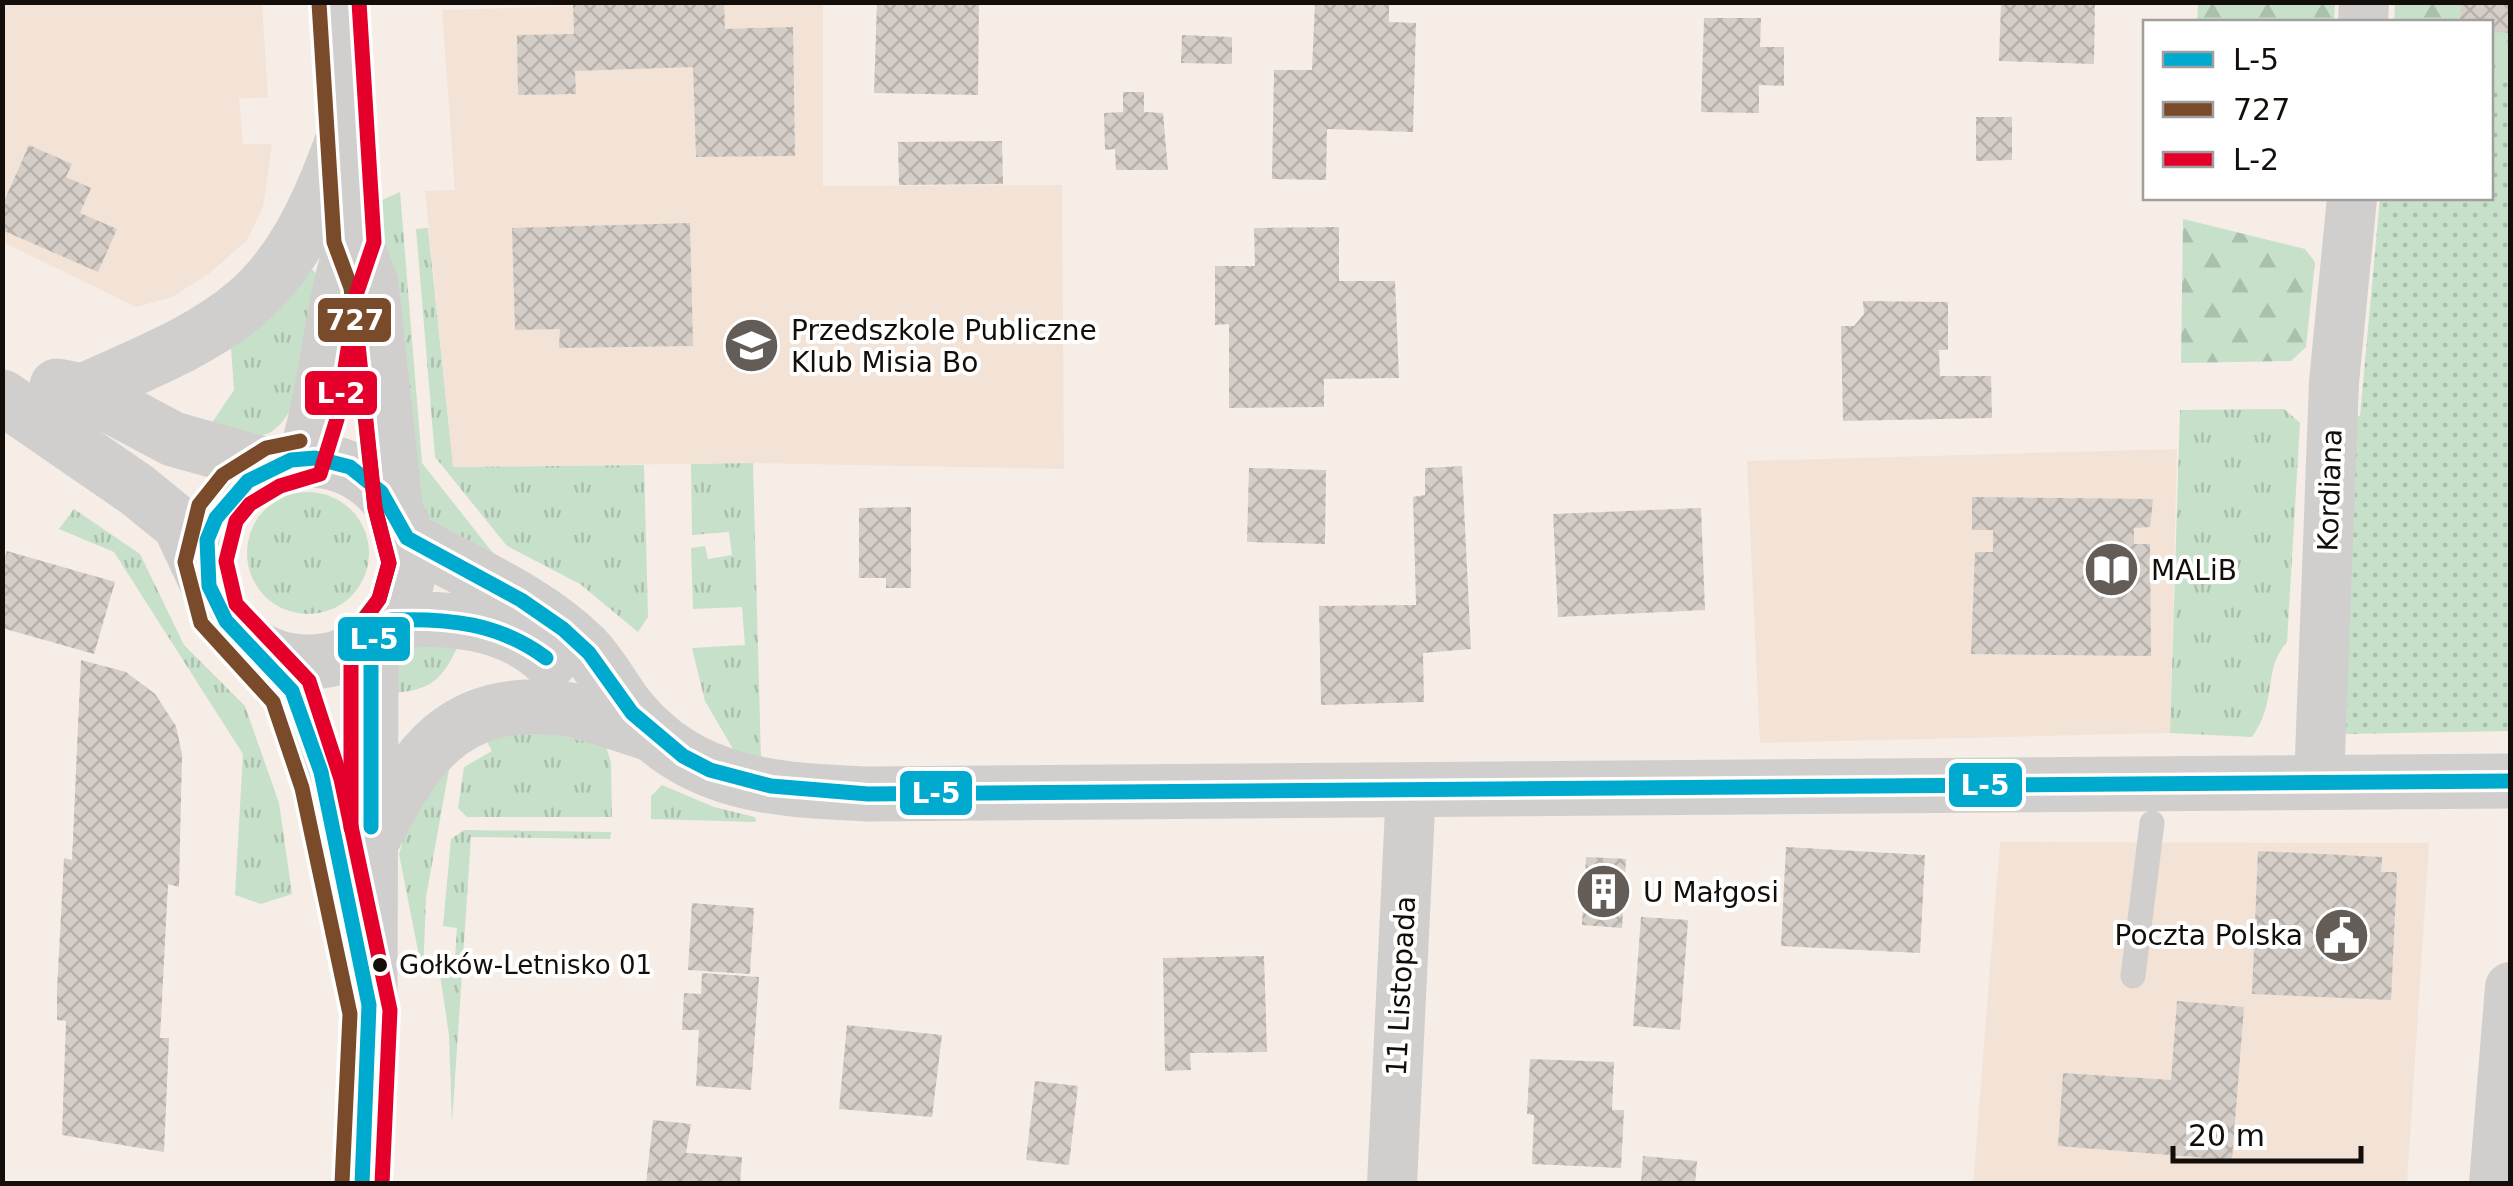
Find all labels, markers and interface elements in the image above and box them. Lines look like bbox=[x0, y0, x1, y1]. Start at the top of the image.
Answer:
legend bbox=[2143, 20, 2493, 200]
text: L-5 bbox=[2233, 42, 2279, 77]
text: 727 bbox=[2233, 92, 2290, 127]
text: L-2 bbox=[2233, 142, 2279, 177]
line badge: 727 bbox=[316, 296, 393, 344]
text: 727 bbox=[326, 304, 384, 337]
place label: Przedszkole Publiczne Klub Misia Bo bbox=[791, 314, 1097, 379]
school or university icon: Przedszkole Publiczne Klub Misia Bo bbox=[722, 316, 782, 376]
line badge: L-2 bbox=[303, 369, 379, 417]
text: L-2 bbox=[317, 377, 365, 410]
street label: Kordiana bbox=[2311, 428, 2349, 552]
library icon: MALiB bbox=[2082, 540, 2142, 600]
place label: MALiB bbox=[2151, 554, 2237, 587]
line badge: L-5 bbox=[336, 615, 412, 663]
text: L-5 bbox=[350, 623, 398, 656]
line badge: L-5 bbox=[1947, 761, 2024, 809]
line badge: L-5 bbox=[898, 769, 974, 817]
text: L-5 bbox=[1961, 769, 2009, 802]
text: L-5 bbox=[912, 777, 960, 810]
building icon: U Małgosi bbox=[1574, 862, 1634, 922]
place label: U Małgosi bbox=[1643, 876, 1779, 909]
street label: 11 Listopada bbox=[1380, 895, 1422, 1077]
public building icon: Poczta Polska bbox=[2312, 905, 2372, 965]
place label: Poczta Polska bbox=[2115, 919, 2303, 952]
place label: Gołków-Letnisko 01 bbox=[399, 950, 652, 980]
marker: Gołków-Letnisko 01 bbox=[370, 955, 390, 975]
scale bar bbox=[2173, 1101, 2360, 1163]
text: 20 m bbox=[2188, 1118, 2265, 1153]

